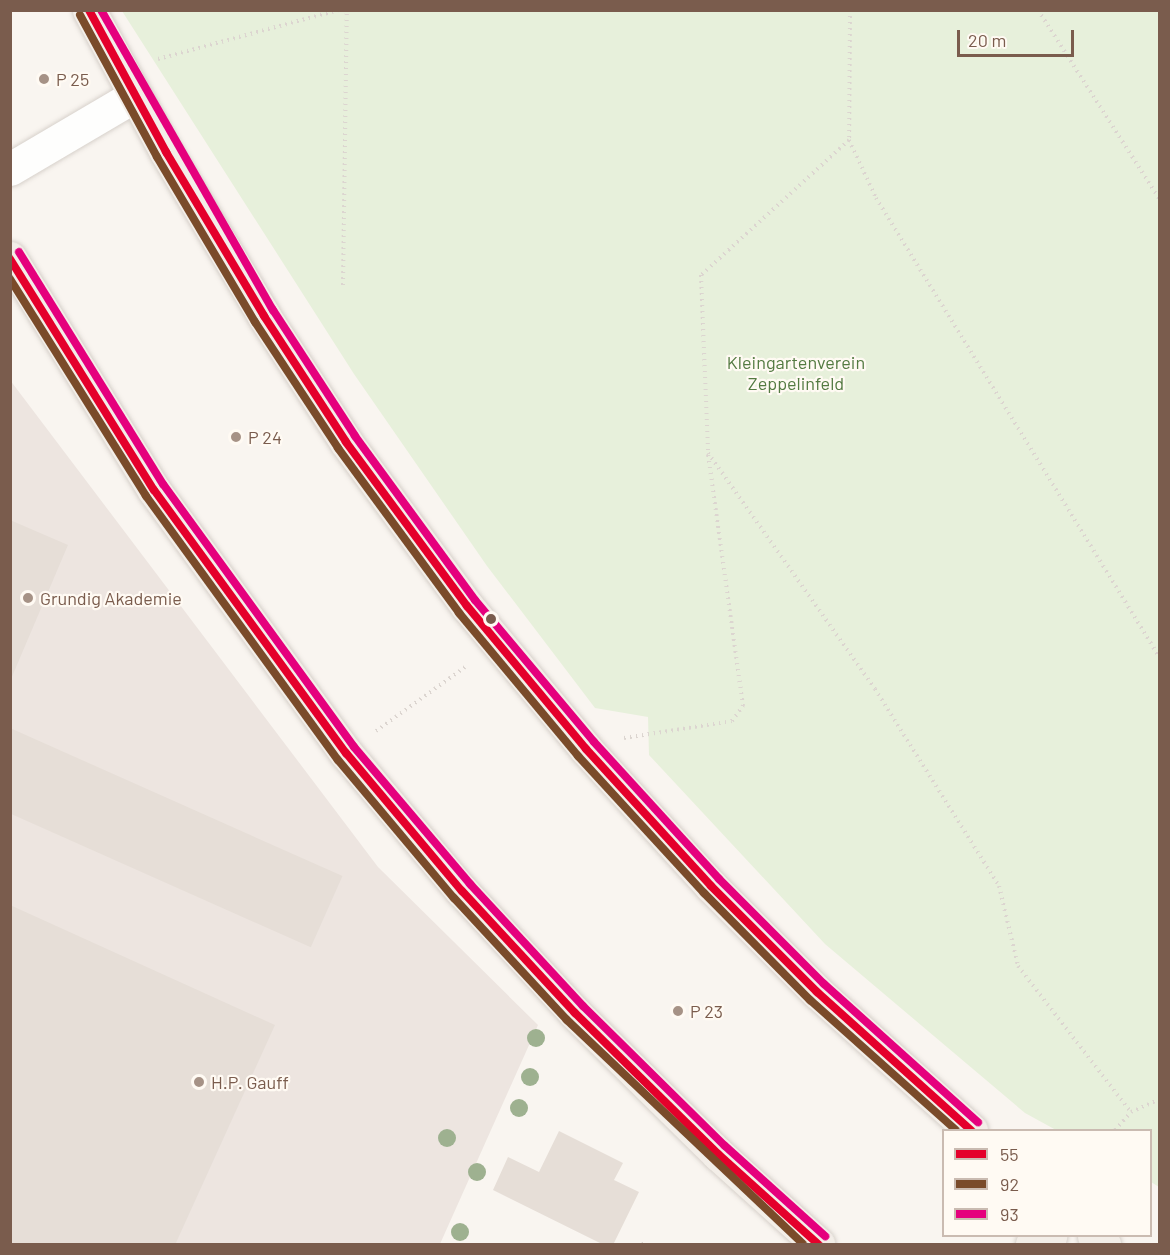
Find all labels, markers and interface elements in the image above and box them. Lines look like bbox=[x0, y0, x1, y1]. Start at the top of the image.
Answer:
scale bar bbox=[960, 18, 1077, 56]
text: 20 m bbox=[968, 29, 1006, 51]
place label: P 25 bbox=[56, 68, 89, 90]
marker: P 25 bbox=[37, 72, 51, 86]
park label: Kleingartenverein Zeppelinfeld bbox=[727, 352, 865, 394]
place label: P 24 bbox=[248, 426, 282, 448]
marker: P 24 bbox=[229, 430, 243, 444]
place label: Grundig Akademie bbox=[40, 587, 182, 609]
marker: Grundig Akademie bbox=[21, 591, 35, 605]
unlabelled marker bbox=[485, 613, 497, 625]
place label: P 23 bbox=[690, 1000, 723, 1022]
marker: P 23 bbox=[671, 1004, 685, 1018]
place label: H.P. Gauff bbox=[211, 1071, 289, 1093]
marker: H.P. Gauff bbox=[192, 1075, 206, 1089]
legend bbox=[942, 1129, 1152, 1237]
text: 55 bbox=[1000, 1143, 1019, 1165]
text: 92 bbox=[1000, 1173, 1019, 1195]
text: 93 bbox=[1000, 1203, 1019, 1225]

